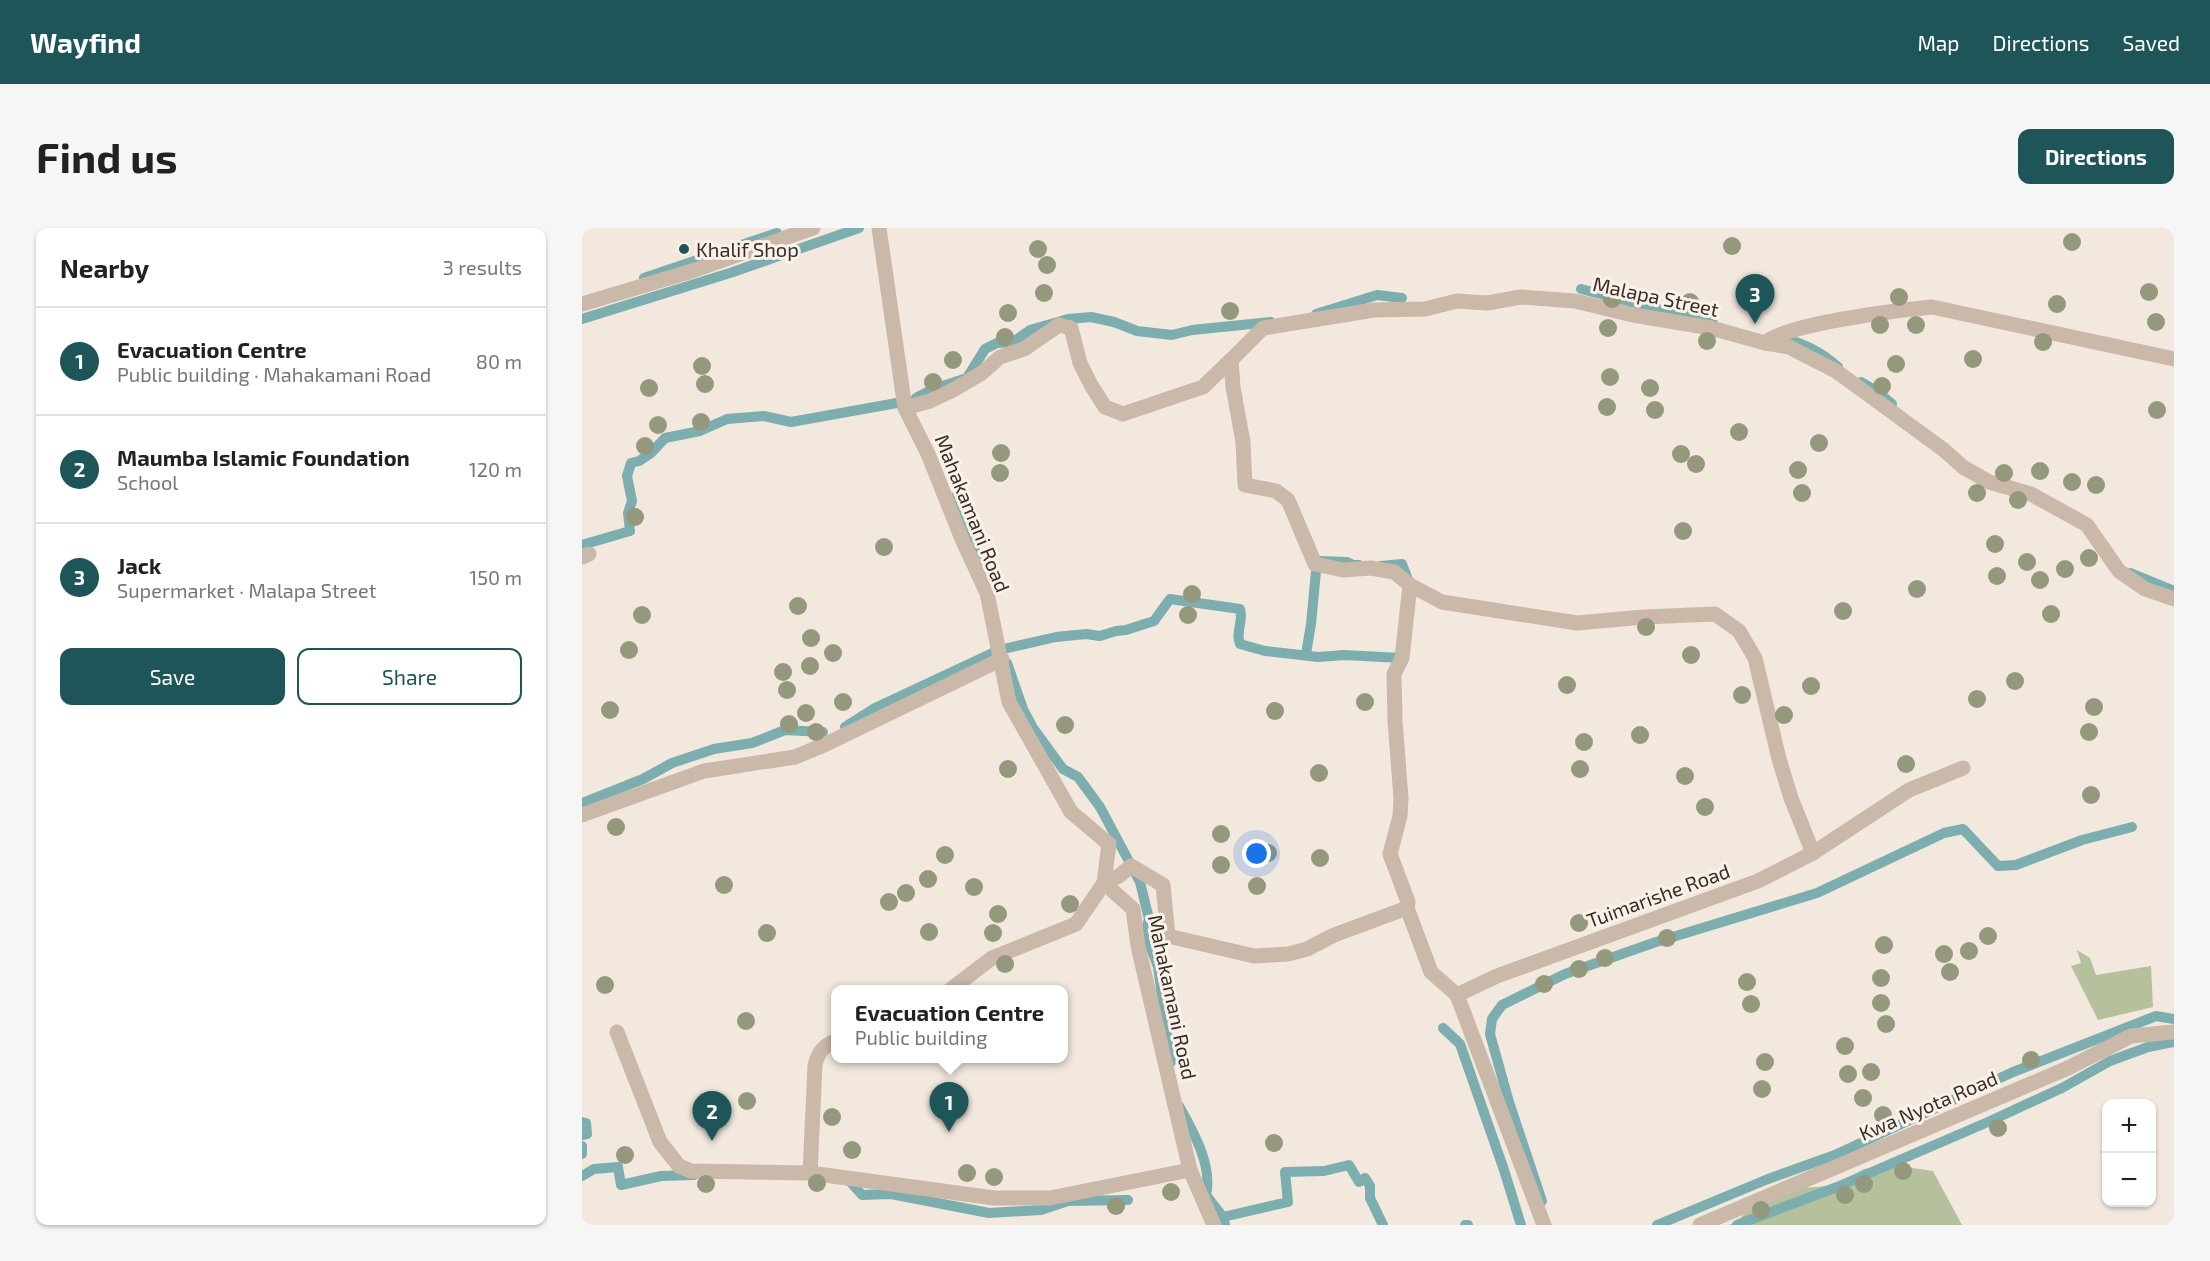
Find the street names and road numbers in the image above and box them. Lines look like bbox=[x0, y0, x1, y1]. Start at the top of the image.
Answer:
street label: Malapa Street bbox=[1591, 271, 1721, 321]
street label: Mahakamani Road bbox=[930, 431, 1016, 595]
street label: Tuimarishe Road bbox=[1583, 858, 1733, 932]
street label: Mahakamani Road bbox=[1144, 912, 1202, 1082]
street label: Kwa Nyota Road bbox=[1855, 1065, 2001, 1145]

